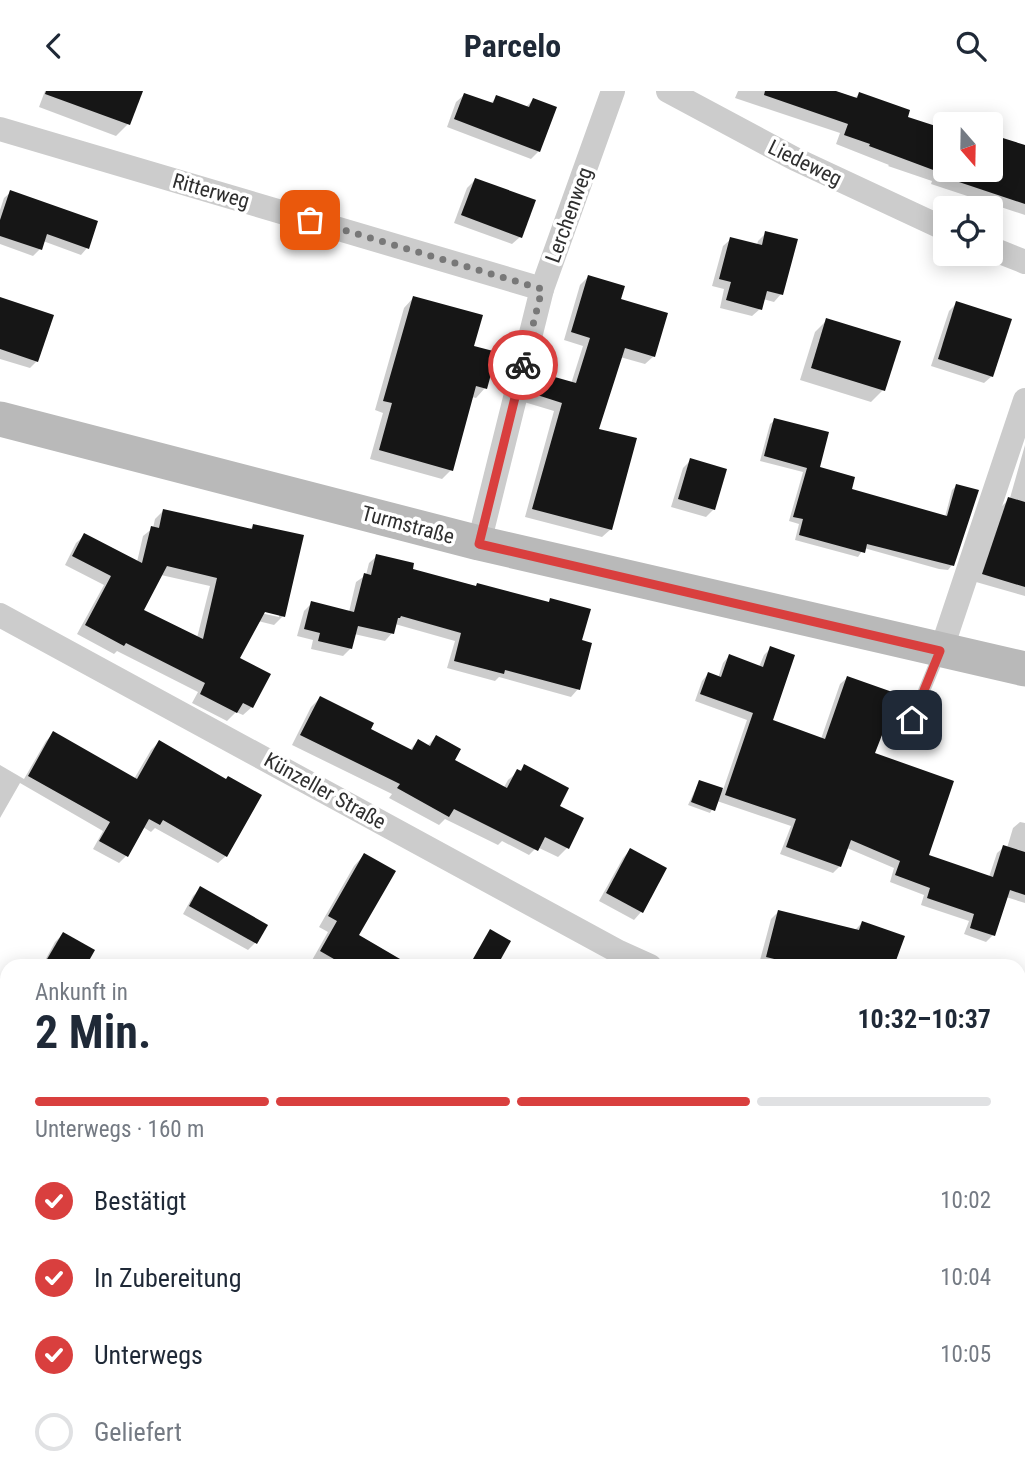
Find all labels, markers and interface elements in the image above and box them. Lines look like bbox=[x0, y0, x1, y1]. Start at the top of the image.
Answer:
icon: back bbox=[35, 27, 73, 65]
text: Parcelo bbox=[464, 27, 561, 65]
icon: search bbox=[952, 27, 990, 65]
north arrow bbox=[933, 112, 1003, 182]
map controls bbox=[933, 112, 1003, 266]
street label: Liedeweg bbox=[764, 135, 846, 191]
street label: Lerchenweg bbox=[541, 164, 597, 266]
street label: Ritterweg bbox=[170, 169, 252, 213]
pin bbox=[280, 190, 340, 250]
button: locate bbox=[933, 196, 1003, 266]
icon: bag bbox=[291, 201, 329, 239]
courier bbox=[488, 330, 558, 400]
icon: bike bbox=[504, 346, 542, 384]
street label: Turmstraße bbox=[359, 501, 457, 549]
pin bbox=[882, 690, 942, 750]
icon: home bbox=[893, 701, 931, 739]
street label: Künzeller Straße bbox=[260, 748, 390, 834]
text: Ankunft in bbox=[35, 979, 128, 1006]
text: 10:32–10:37 bbox=[857, 1004, 991, 1034]
text: 2 Min. bbox=[35, 1005, 151, 1059]
text: Unterwegs · 160 m bbox=[35, 1116, 204, 1143]
icon: check bbox=[35, 1182, 73, 1220]
text: Bestätigt bbox=[94, 1186, 187, 1216]
text: 10:02 bbox=[940, 1187, 991, 1214]
icon: check bbox=[35, 1259, 73, 1297]
text: In Zubereitung bbox=[94, 1263, 242, 1293]
text: 10:04 bbox=[940, 1264, 991, 1291]
icon: check bbox=[35, 1336, 73, 1374]
text: Unterwegs bbox=[94, 1340, 203, 1370]
text: 10:05 bbox=[940, 1341, 991, 1368]
text: Geliefert bbox=[94, 1417, 182, 1447]

